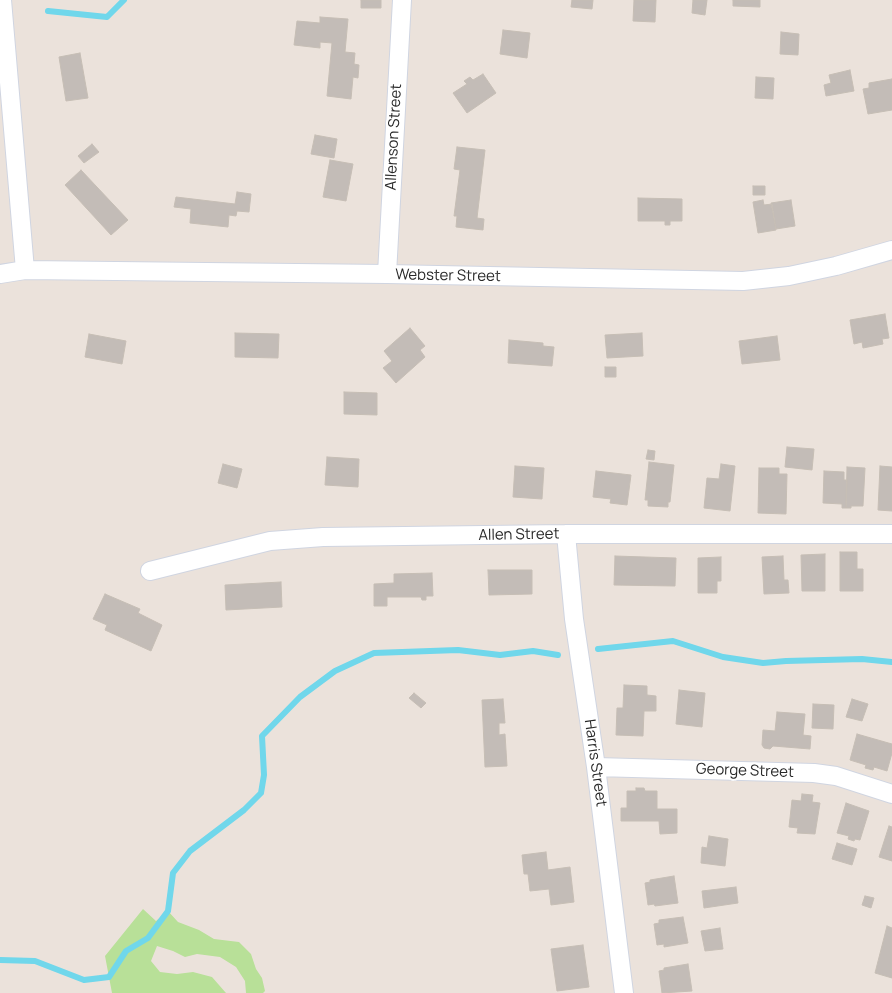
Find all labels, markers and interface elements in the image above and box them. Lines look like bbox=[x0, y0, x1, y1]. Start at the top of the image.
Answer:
street label: Allenson Street bbox=[382, 83, 406, 191]
street label: Webster Street bbox=[395, 266, 501, 286]
street label: Allen Street bbox=[478, 525, 560, 545]
street label: Harris Street bbox=[580, 718, 610, 808]
street label: George Street bbox=[696, 760, 794, 782]

